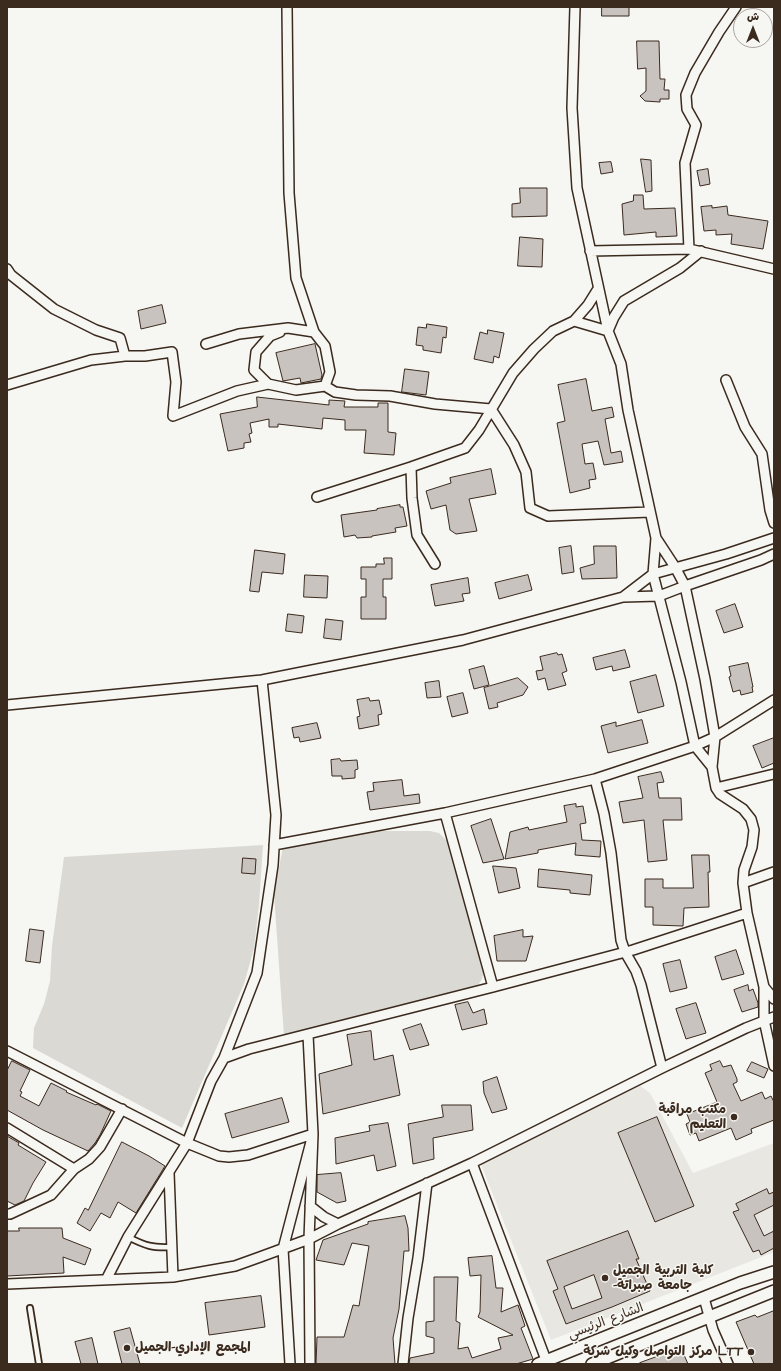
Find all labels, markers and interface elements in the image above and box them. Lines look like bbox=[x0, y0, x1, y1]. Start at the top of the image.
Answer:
north arrow bbox=[733, 8, 773, 48]
text: ش bbox=[747, 9, 759, 24]
place label: مكتب مراقبة التعليم bbox=[658, 1102, 726, 1133]
marker: مكتب مراقبة التعليم bbox=[729, 1112, 739, 1122]
place label: كلية التربية الجميل -جامعة صبراتة bbox=[613, 1263, 713, 1294]
marker: كلية التربية الجميل -جامعة صبراتة bbox=[600, 1273, 610, 1283]
street label: الشارع الرئيسي bbox=[566, 1300, 646, 1344]
place label: المجمع الإداري-الجميل bbox=[135, 1340, 251, 1356]
marker: المجمع الإداري-الجميل bbox=[122, 1343, 132, 1353]
place label: مركز التواصل وكيل شركة LTT bbox=[583, 1344, 743, 1360]
marker: مركز التواصل وكيل شركة LTT bbox=[746, 1347, 756, 1357]

